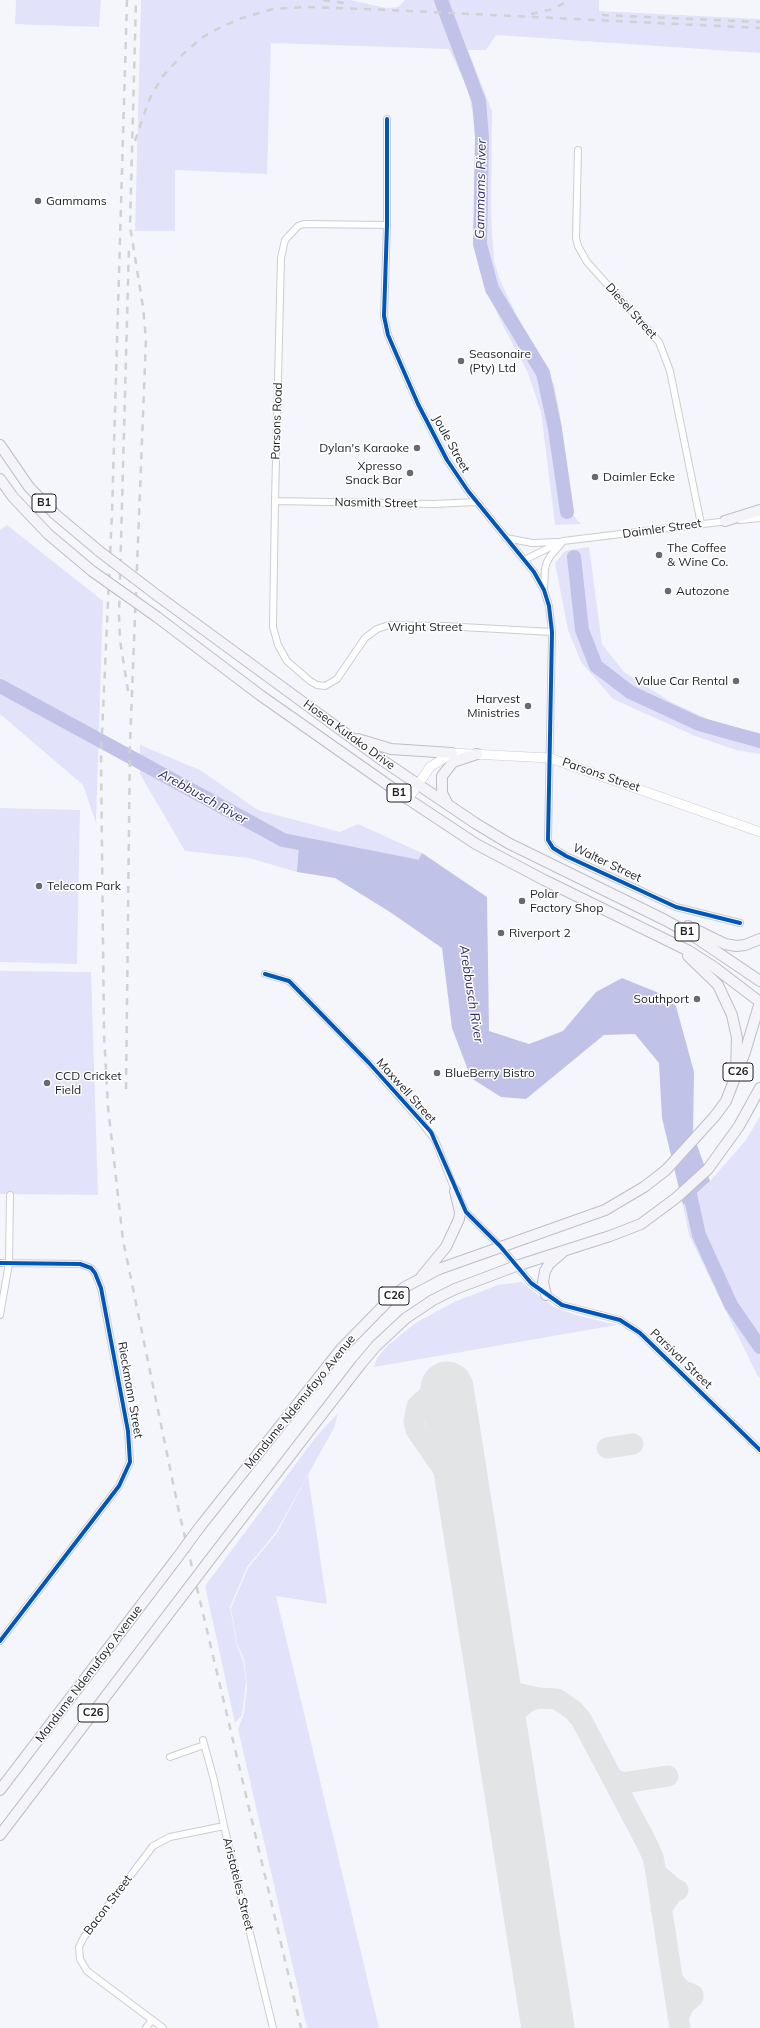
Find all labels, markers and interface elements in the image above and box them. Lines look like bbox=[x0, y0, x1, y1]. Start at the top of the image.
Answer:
water label: Gammams River bbox=[472, 139, 490, 239]
place label: Gammams bbox=[46, 194, 107, 208]
marker: Gammams bbox=[33, 196, 43, 206]
street label: Diesel Street bbox=[602, 280, 660, 342]
place label: Seasonaire (Pty) Ltd bbox=[469, 347, 531, 375]
marker: Seasonaire (Pty) Ltd bbox=[456, 356, 466, 366]
street label: Parsons Road bbox=[268, 382, 286, 460]
street label: Joule Street bbox=[429, 413, 473, 475]
place label: Dylan's Karaoke bbox=[319, 441, 409, 455]
marker: Dylan's Karaoke bbox=[412, 443, 422, 453]
place label: Xpresso Snack Bar bbox=[345, 459, 402, 487]
marker: Xpresso Snack Bar bbox=[405, 468, 415, 478]
place label: Daimler Ecke bbox=[603, 470, 675, 484]
marker: Daimler Ecke bbox=[590, 472, 600, 482]
road number: B1 bbox=[32, 494, 56, 512]
street label: Nasmith Street bbox=[334, 495, 418, 511]
street label: Daimler Street bbox=[622, 516, 702, 542]
place label: The Coffee & Wine Co. bbox=[667, 541, 728, 569]
marker: The Coffee & Wine Co. bbox=[654, 550, 664, 560]
place label: Autozone bbox=[676, 584, 729, 598]
marker: Autozone bbox=[663, 586, 673, 596]
street label: Wright Street bbox=[388, 620, 462, 634]
place label: Value Car Rental bbox=[635, 674, 728, 688]
marker: Value Car Rental bbox=[731, 676, 741, 686]
place label: Harvest Ministries bbox=[467, 692, 520, 720]
street label: Hosea Kutako Drive bbox=[300, 697, 398, 773]
marker: Harvest Ministries bbox=[523, 701, 533, 711]
street label: Parsons Street bbox=[560, 755, 642, 795]
water label: Arebbusch River bbox=[156, 766, 250, 828]
road number: B1 bbox=[387, 784, 411, 802]
street label: Walter Street bbox=[570, 841, 644, 885]
place label: Telecom Park bbox=[47, 879, 121, 893]
marker: Telecom Park bbox=[34, 881, 44, 891]
place label: Polar Factory Shop bbox=[530, 887, 603, 915]
marker: Polar Factory Shop bbox=[517, 896, 527, 906]
road number: B1 bbox=[675, 923, 699, 941]
place label: Riverport 2 bbox=[509, 926, 571, 940]
marker: Riverport 2 bbox=[496, 928, 506, 938]
water label: Arebbusch River bbox=[456, 944, 486, 1044]
place label: Southport bbox=[634, 992, 689, 1006]
marker: Southport bbox=[692, 994, 702, 1004]
street label: Maxwell Street bbox=[373, 1055, 439, 1127]
road number: C26 bbox=[723, 1063, 753, 1081]
place label: BlueBerry Bistro bbox=[445, 1066, 535, 1080]
marker: BlueBerry Bistro bbox=[432, 1068, 442, 1078]
place label: CCD Cricket Field bbox=[55, 1069, 121, 1097]
marker: CCD Cricket Field bbox=[42, 1078, 52, 1088]
road number: C26 bbox=[379, 1287, 409, 1305]
street label: Parsival Street bbox=[647, 1326, 715, 1392]
street label: Mandume Ndemufayo Avenue bbox=[241, 1332, 359, 1472]
street label: Rieckmann Street bbox=[114, 1341, 146, 1439]
street label: Mandume Ndemufayo Avenue bbox=[33, 1603, 145, 1745]
road number: C26 bbox=[78, 1704, 108, 1722]
street label: Aristoteles Street bbox=[220, 1836, 256, 1932]
street label: Bacon Street bbox=[81, 1872, 135, 1938]

